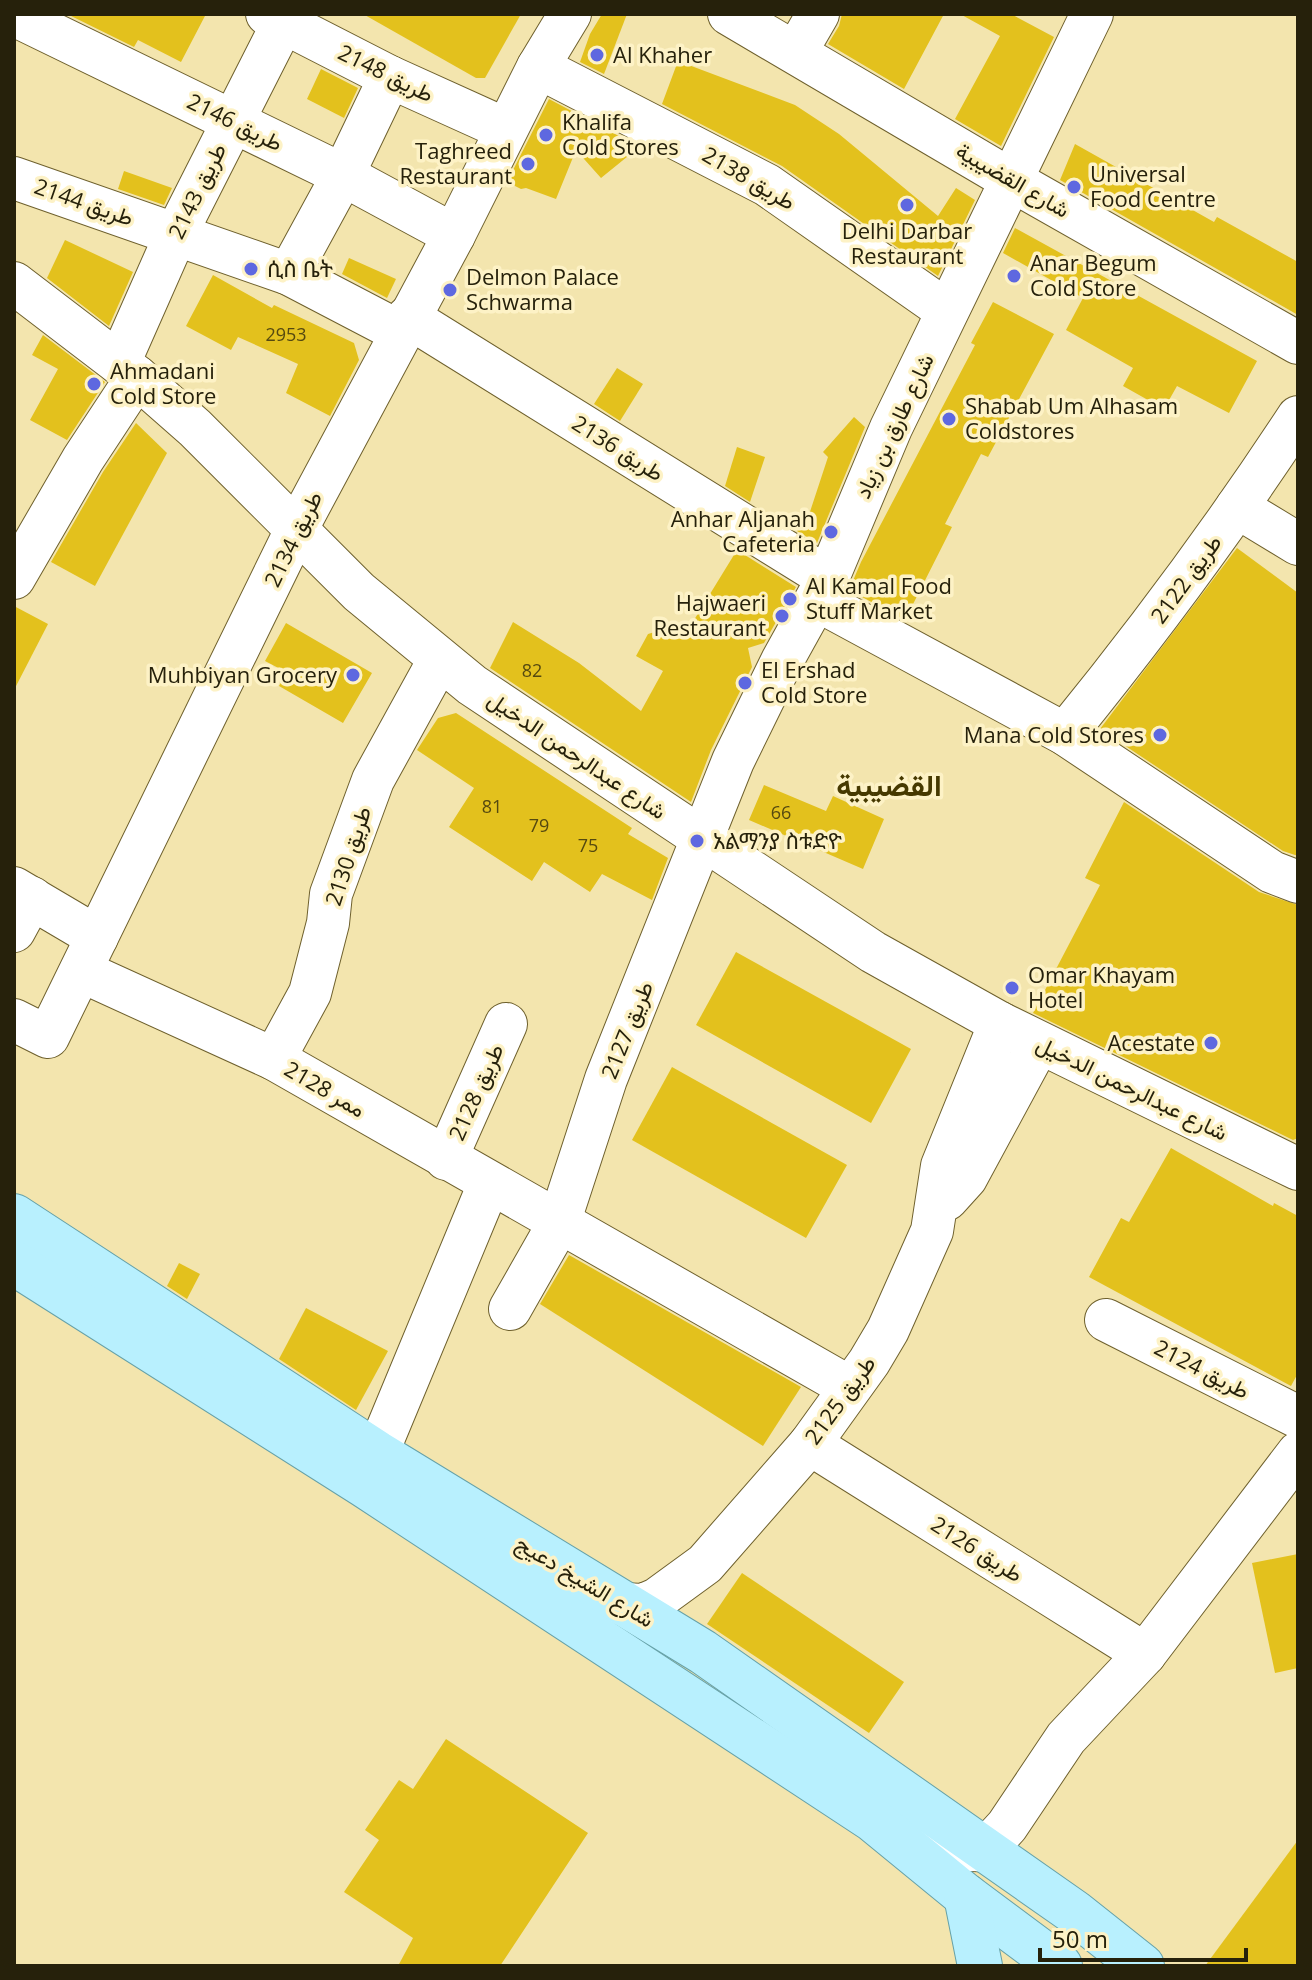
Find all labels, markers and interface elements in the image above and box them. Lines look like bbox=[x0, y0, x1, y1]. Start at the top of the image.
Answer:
street label: طريق 2148 bbox=[334, 36, 439, 108]
place label: Al Khaher bbox=[613, 39, 712, 69]
marker: Al Khaher bbox=[588, 46, 606, 64]
street label: طريق 2146 bbox=[183, 85, 288, 157]
place label: Khalifa Cold Stores bbox=[562, 106, 679, 161]
marker: Khalifa Cold Stores bbox=[537, 126, 555, 144]
place label: Taghreed Restaurant bbox=[399, 135, 512, 190]
street label: شارع القضيبية bbox=[951, 135, 1076, 225]
street label: طريق 2143 bbox=[160, 138, 232, 243]
street label: طريق 2138 bbox=[698, 138, 801, 216]
marker: Taghreed Restaurant bbox=[519, 155, 537, 173]
place label: Universal Food Centre bbox=[1090, 158, 1216, 213]
street label: طريق 2144 bbox=[31, 170, 138, 232]
marker: Universal Food Centre bbox=[1065, 178, 1083, 196]
marker: Delhi Darbar Restaurant bbox=[898, 196, 916, 214]
place label: Delhi Darbar Restaurant bbox=[842, 215, 972, 270]
place label: Anar Begum Cold Store bbox=[1030, 247, 1157, 302]
place label: ሲስ ቤት bbox=[267, 253, 333, 283]
marker: ሲስ ቤት bbox=[242, 260, 260, 278]
place label: Delmon Palace Schwarma bbox=[466, 261, 619, 316]
marker: Anar Begum Cold Store bbox=[1005, 267, 1023, 285]
marker: Delmon Palace Schwarma bbox=[441, 281, 459, 299]
house number: 2953 bbox=[265, 322, 307, 346]
street label: شارع طارق بن زياد bbox=[846, 348, 941, 503]
place label: Ahmadani Cold Store bbox=[110, 355, 216, 410]
marker: Ahmadani Cold Store bbox=[85, 375, 103, 393]
place label: Shabab Um Alhasam Coldstores bbox=[965, 390, 1178, 445]
street label: طريق 2136 bbox=[567, 407, 670, 487]
marker: Shabab Um Alhasam Coldstores bbox=[940, 410, 958, 428]
street label: طريق 2134 bbox=[256, 486, 328, 591]
place label: Anhar Aljanah Cafeteria bbox=[671, 503, 815, 558]
marker: Anhar Aljanah Cafeteria bbox=[822, 523, 840, 541]
street label: طريق 2122 bbox=[1143, 528, 1228, 629]
place label: Al Kamal Food Stuff Market bbox=[806, 570, 952, 625]
place label: Hajwaeri Restaurant bbox=[653, 587, 766, 642]
marker: Al Kamal Food Stuff Market bbox=[781, 590, 799, 608]
marker: Hajwaeri Restaurant bbox=[773, 607, 791, 625]
place label: El Ershad Cold Store bbox=[761, 654, 867, 709]
house number: 82 bbox=[522, 658, 542, 682]
place label: Muhbiyan Grocery bbox=[148, 659, 338, 689]
marker: Muhbiyan Grocery bbox=[344, 666, 362, 684]
marker: El Ershad Cold Store bbox=[736, 674, 754, 692]
street label: شارع عبدالرحمن الدخيل bbox=[482, 683, 673, 826]
place label: Mana Cold Stores bbox=[964, 719, 1144, 749]
marker: Mana Cold Stores bbox=[1151, 726, 1169, 744]
district label: القضيبية bbox=[836, 764, 942, 805]
house number: 81 bbox=[482, 794, 502, 818]
house number: 66 bbox=[771, 800, 791, 824]
street label: طريق 2130 bbox=[317, 802, 377, 909]
house number: 79 bbox=[529, 813, 549, 837]
place label: አልማንያ ስቱድዮ bbox=[713, 825, 842, 855]
marker: አልማንያ ስቱድዮ bbox=[688, 832, 706, 850]
house number: 75 bbox=[578, 833, 598, 857]
place label: Omar Khayam Hotel bbox=[1028, 959, 1175, 1014]
street label: طريق 2127 bbox=[593, 976, 659, 1083]
marker: Omar Khayam Hotel bbox=[1003, 979, 1021, 997]
place label: Acestate bbox=[1107, 1027, 1195, 1057]
street label: شارع عبدالرحمن الدخيل bbox=[1031, 1028, 1233, 1147]
marker: Acestate bbox=[1202, 1034, 1220, 1052]
street label: طريق 2128 bbox=[440, 1039, 510, 1145]
street label: ممر 2128 bbox=[280, 1053, 371, 1123]
street label: طريق 2124 bbox=[1150, 1331, 1255, 1405]
street label: طريق 2125 bbox=[797, 1349, 882, 1450]
street label: طريق 2126 bbox=[926, 1508, 1029, 1588]
street label: شارع الشيخ دعيج bbox=[510, 1527, 660, 1634]
scale bar bbox=[1040, 1912, 1246, 1962]
text: 50 m bbox=[1052, 1922, 1108, 1955]

